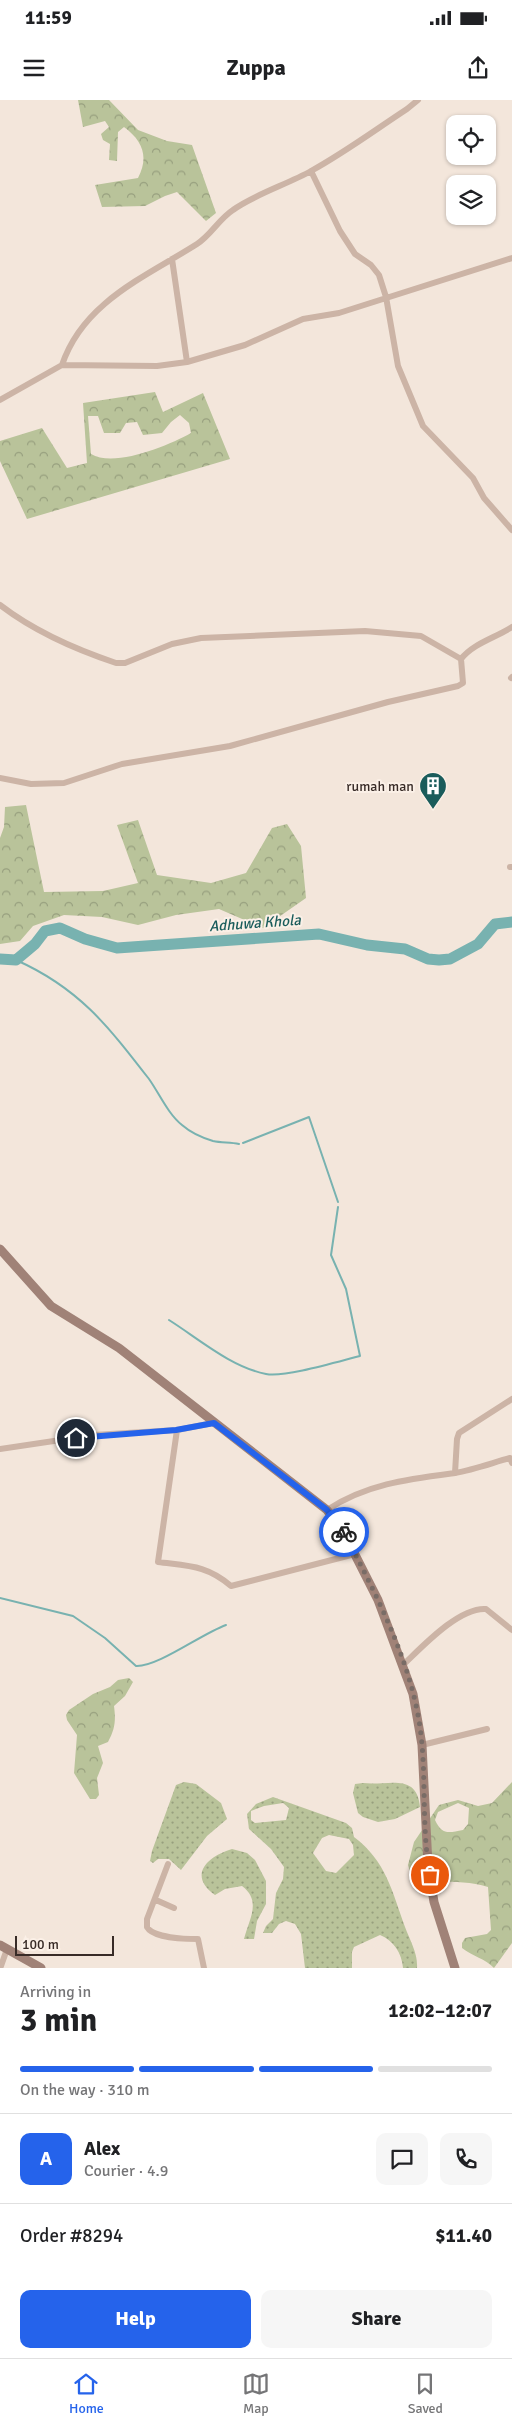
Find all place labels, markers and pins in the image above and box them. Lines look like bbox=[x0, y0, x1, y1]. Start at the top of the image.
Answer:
building icon: rumah man bbox=[418, 771, 448, 810]
place label: rumah man bbox=[346, 778, 414, 795]
pin bbox=[55, 1417, 97, 1459]
pin bbox=[409, 1854, 451, 1896]

